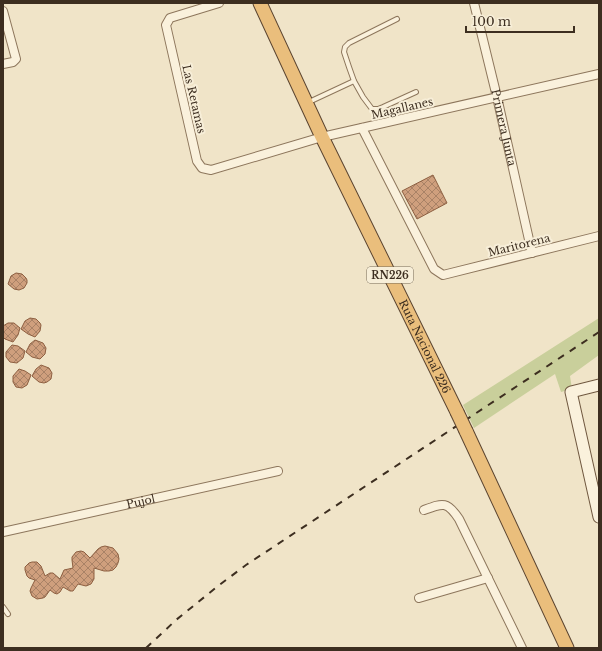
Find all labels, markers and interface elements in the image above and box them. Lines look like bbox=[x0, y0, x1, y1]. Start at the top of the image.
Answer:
scale bar bbox=[466, 8, 574, 34]
text: 100 m bbox=[472, 14, 511, 29]
street label: Las Retamas bbox=[179, 63, 209, 135]
street label: Primera Junta bbox=[488, 88, 519, 168]
street label: Magallanes bbox=[370, 94, 434, 122]
street label: Maritorena bbox=[486, 230, 552, 259]
road number: RN226 bbox=[367, 267, 413, 283]
street label: Ruta Nacional 226 bbox=[396, 297, 454, 396]
street label: Pujol bbox=[125, 491, 157, 511]

